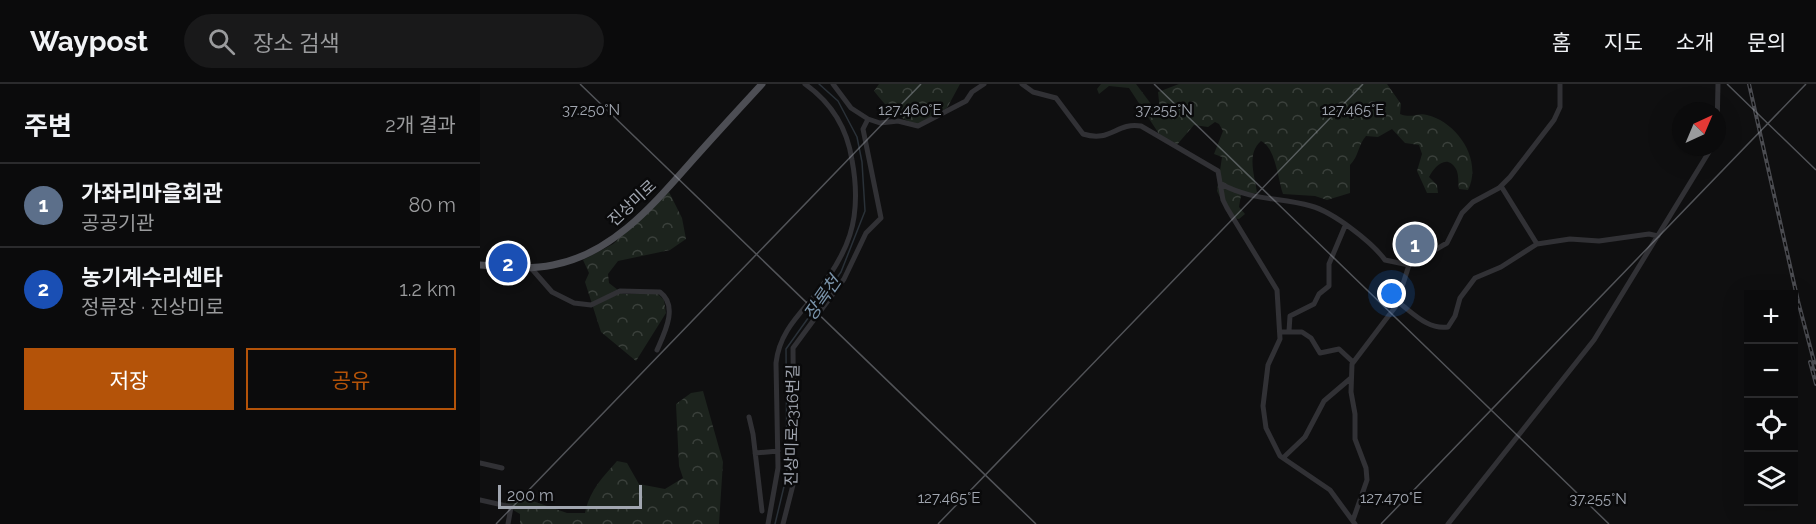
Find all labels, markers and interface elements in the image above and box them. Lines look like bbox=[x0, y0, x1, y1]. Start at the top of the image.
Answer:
search box bbox=[184, 14, 604, 68]
text: Waypost bbox=[30, 25, 148, 58]
icon: search bbox=[205, 25, 238, 58]
text: 장소 검색 bbox=[253, 30, 340, 56]
text: 홈 bbox=[1552, 30, 1571, 55]
text: 지도 bbox=[1604, 30, 1643, 55]
text: 소개 bbox=[1676, 30, 1714, 55]
text: 문의 bbox=[1747, 30, 1786, 55]
text: 37.250°N bbox=[562, 101, 620, 119]
text: 127.460°E bbox=[878, 101, 942, 119]
text: 37.255°N bbox=[1135, 101, 1193, 119]
text: 127.465°E bbox=[1322, 101, 1384, 119]
north arrow bbox=[1672, 102, 1726, 156]
text: 주변 bbox=[24, 111, 72, 141]
text: 2개 결과 bbox=[385, 113, 456, 137]
street label: 진상미로 bbox=[604, 176, 660, 230]
text: 가좌리마을회관 bbox=[81, 180, 223, 206]
text: 1 bbox=[39, 193, 48, 217]
text: 80 m bbox=[408, 193, 456, 217]
text: 공공기관 bbox=[81, 211, 155, 235]
pin: 1 bbox=[1396, 222, 1434, 266]
pin: 2 bbox=[489, 240, 528, 285]
text: 농기계수리센타 bbox=[81, 264, 223, 290]
water label: 장록천 bbox=[799, 270, 846, 324]
text: 2 bbox=[38, 277, 49, 301]
text: 1.2 km bbox=[399, 277, 456, 301]
your location bbox=[1377, 279, 1406, 308]
map controls bbox=[1744, 290, 1798, 506]
button: + bbox=[1744, 290, 1798, 344]
text: 정류장 · 진상미로 bbox=[81, 295, 224, 319]
button: − bbox=[1744, 344, 1798, 398]
button: 저장 bbox=[24, 348, 234, 410]
button: 공유 bbox=[246, 348, 456, 410]
street label: 진상미로2316번길 bbox=[781, 364, 803, 486]
button: locate bbox=[1744, 398, 1798, 452]
button: layers bbox=[1744, 452, 1798, 506]
scale bar bbox=[498, 482, 642, 510]
text: 200 m bbox=[507, 486, 554, 505]
text: 127.465°E bbox=[918, 489, 980, 507]
text: 127.470°E bbox=[1360, 489, 1422, 507]
text: 37.255°N bbox=[1569, 490, 1627, 508]

